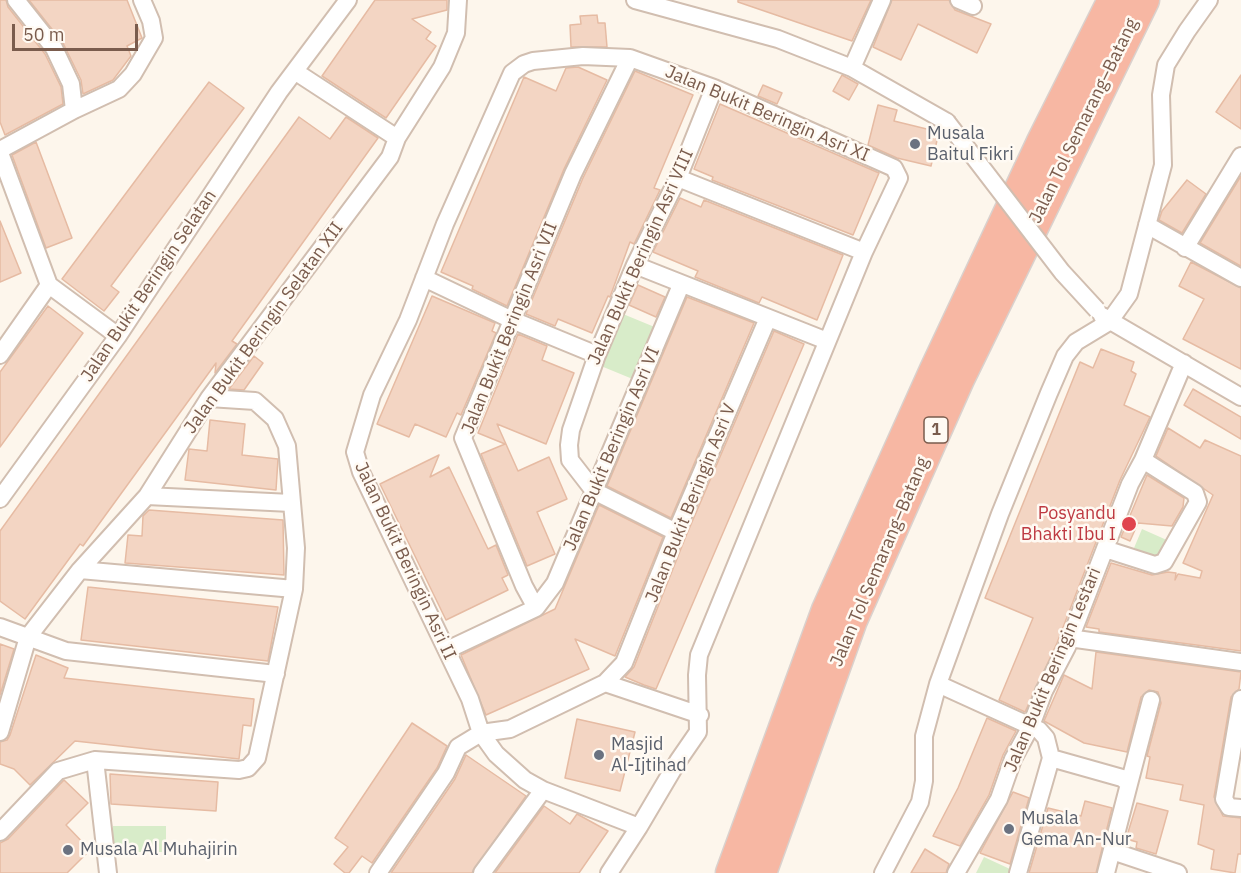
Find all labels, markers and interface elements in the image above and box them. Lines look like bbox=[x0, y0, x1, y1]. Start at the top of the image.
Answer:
scale bar bbox=[15, 12, 141, 50]
street label: Jalan Tol Semarang–Batang bbox=[1025, 15, 1143, 227]
text: 50 m bbox=[23, 23, 65, 46]
street label: Jalan Bukit Beringin Asri XI bbox=[662, 61, 872, 167]
place label: Musala Baitul Fikri bbox=[927, 123, 1014, 166]
marker: Musala Baitul Fikri bbox=[908, 137, 922, 151]
street label: Jalan Bukit Beringin Asri VIII bbox=[584, 146, 698, 368]
street label: Jalan Bukit Beringin Selatan bbox=[77, 186, 221, 386]
street label: Jalan Bukit Beringin Selatan XII bbox=[180, 218, 348, 438]
street label: Jalan Bukit Beringin Asri VII bbox=[458, 219, 562, 437]
street label: Jalan Bukit Beringin Asri VI bbox=[559, 344, 665, 554]
street label: Jalan Bukit Beringin Asri V bbox=[641, 401, 741, 605]
road number: 1 bbox=[924, 417, 948, 443]
street label: Jalan Tol Semarang–Batang bbox=[826, 454, 934, 670]
street label: Jalan Bukit Beringin Asri II bbox=[350, 459, 460, 663]
place label: Posyandu Bhakti Ibu I bbox=[1021, 503, 1116, 546]
marker: Posyandu Bhakti Ibu I bbox=[1120, 515, 1138, 533]
street label: Jalan Bukit Beringin Lestari bbox=[1000, 564, 1106, 776]
place label: Masjid Al-Ijtihad bbox=[611, 734, 687, 777]
marker: Masjid Al-Ijtihad bbox=[592, 748, 606, 762]
place label: Musala Gema An-Nur bbox=[1021, 808, 1131, 850]
marker: Musala Gema An-Nur bbox=[1002, 822, 1016, 836]
place label: Musala Al Muhajirin bbox=[80, 839, 238, 861]
marker: Musala Al Muhajirin bbox=[61, 843, 75, 857]

